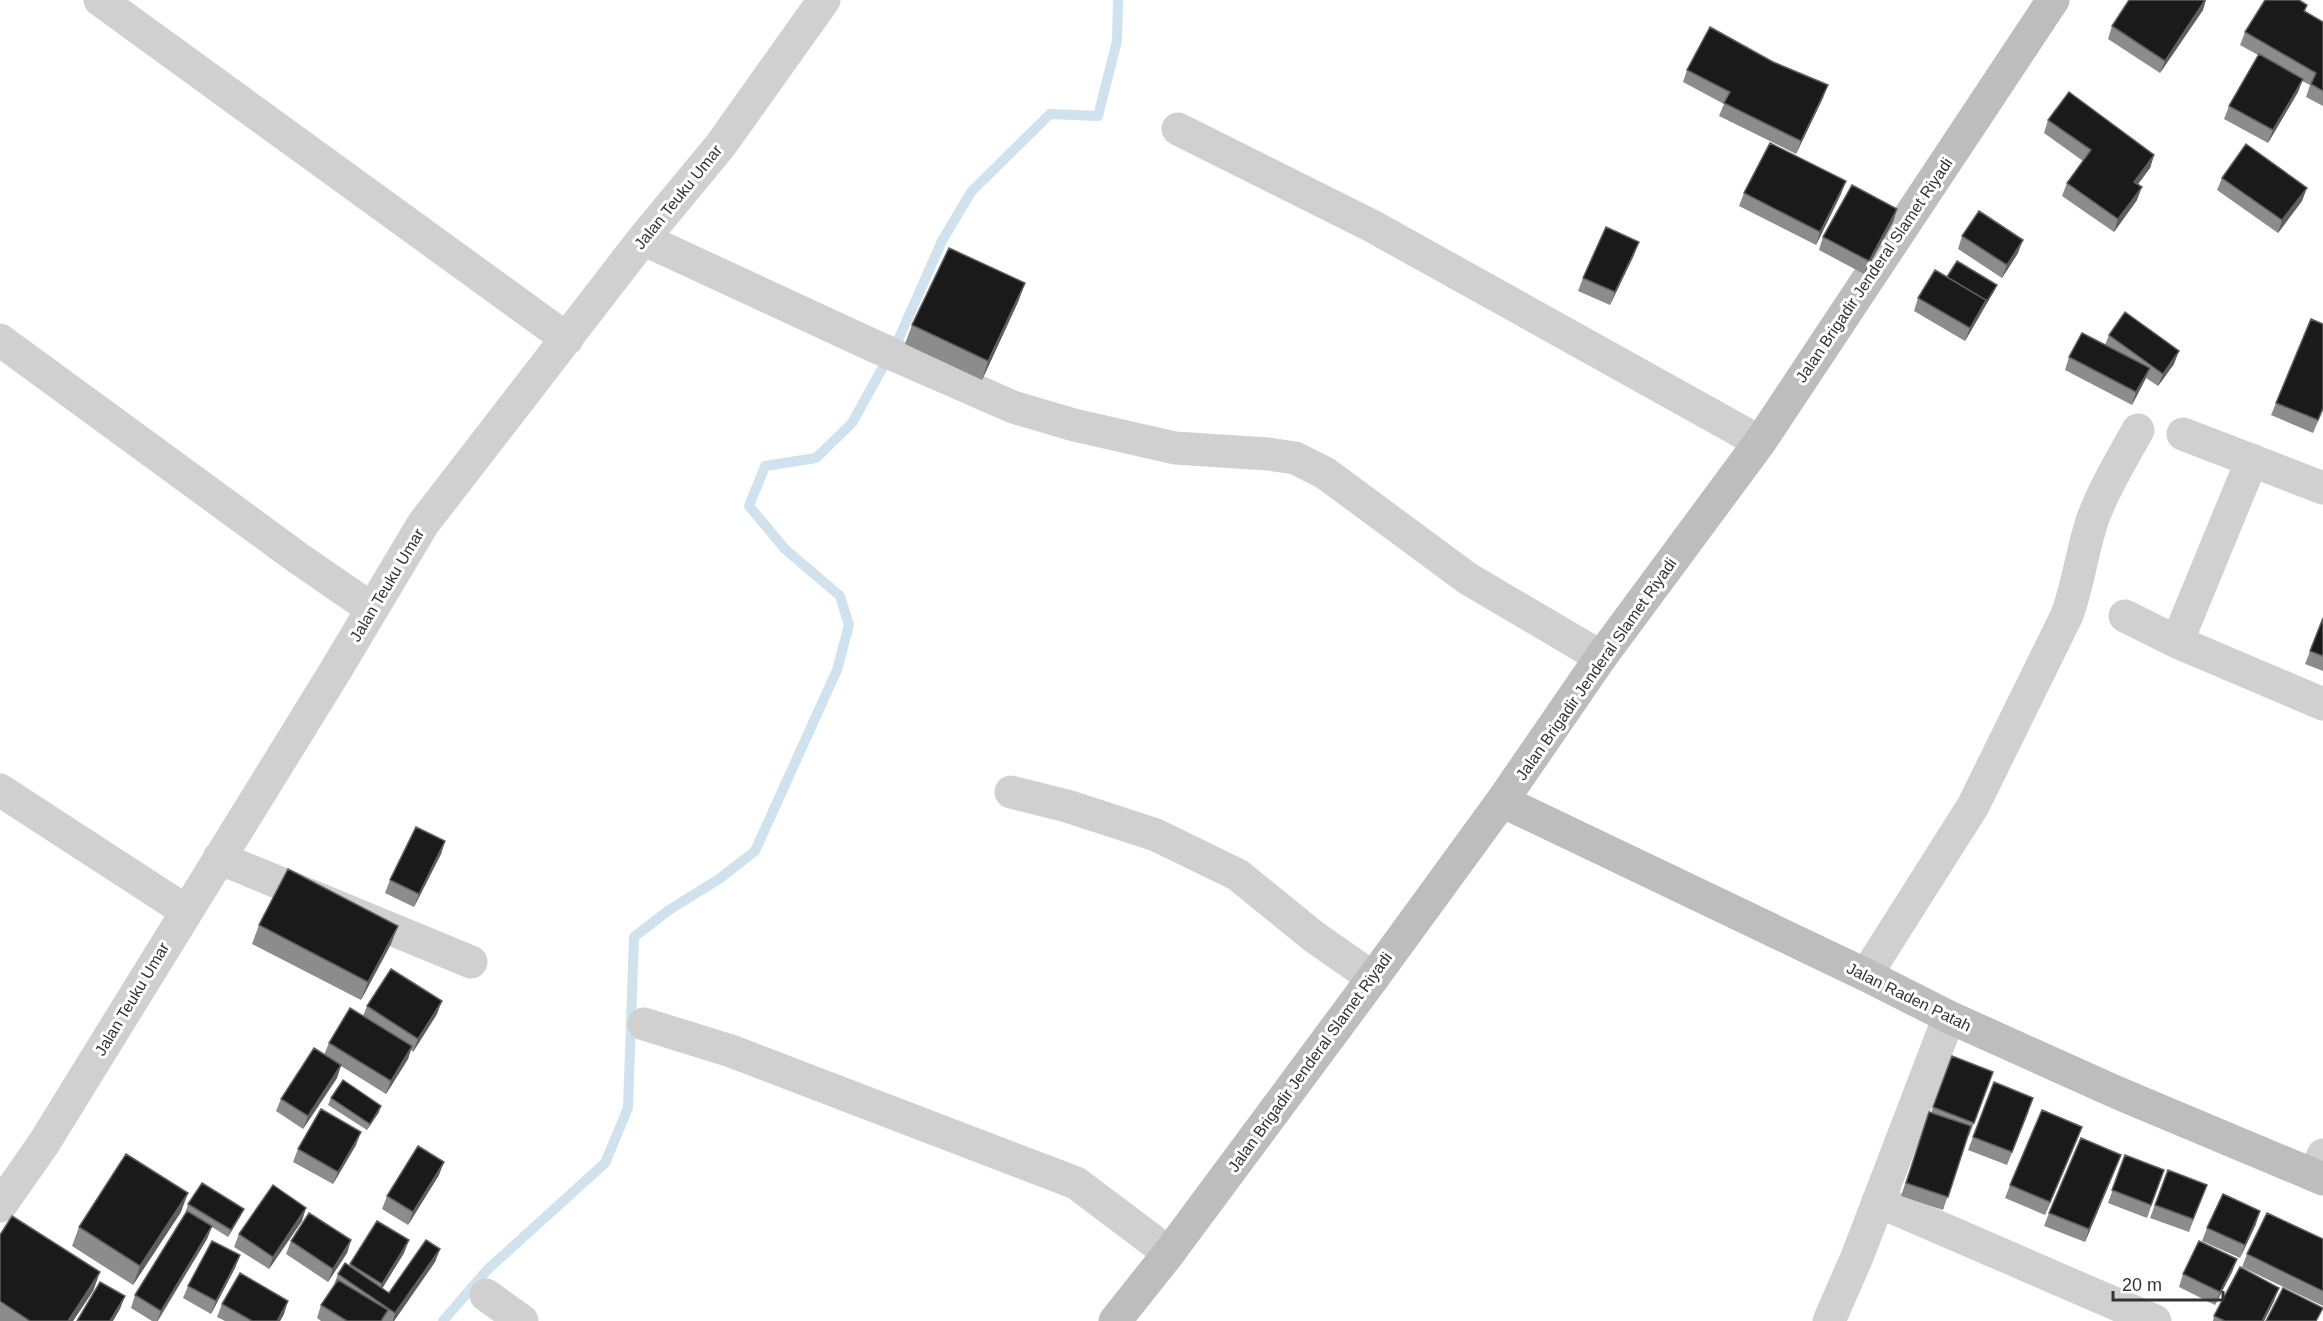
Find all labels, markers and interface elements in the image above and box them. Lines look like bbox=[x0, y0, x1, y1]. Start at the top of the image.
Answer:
street label: Jalan Teuku Umar bbox=[631, 141, 726, 252]
street label: Jalan Brigadir Jenderal Slamet Riyadi bbox=[1792, 155, 1956, 385]
street label: Jalan Teuku Umar bbox=[347, 525, 428, 645]
street label: Jalan Brigadir Jenderal Slamet Riyadi bbox=[1513, 555, 1679, 783]
street label: Jalan Teuku Umar bbox=[92, 939, 173, 1059]
street label: Jalan Brigadir Jenderal Slamet Riyadi bbox=[1225, 949, 1395, 1175]
street label: Jalan Raden Patah bbox=[1844, 960, 1974, 1034]
scale bar bbox=[2113, 1264, 2222, 1302]
text: 20 m bbox=[2122, 1275, 2162, 1295]

